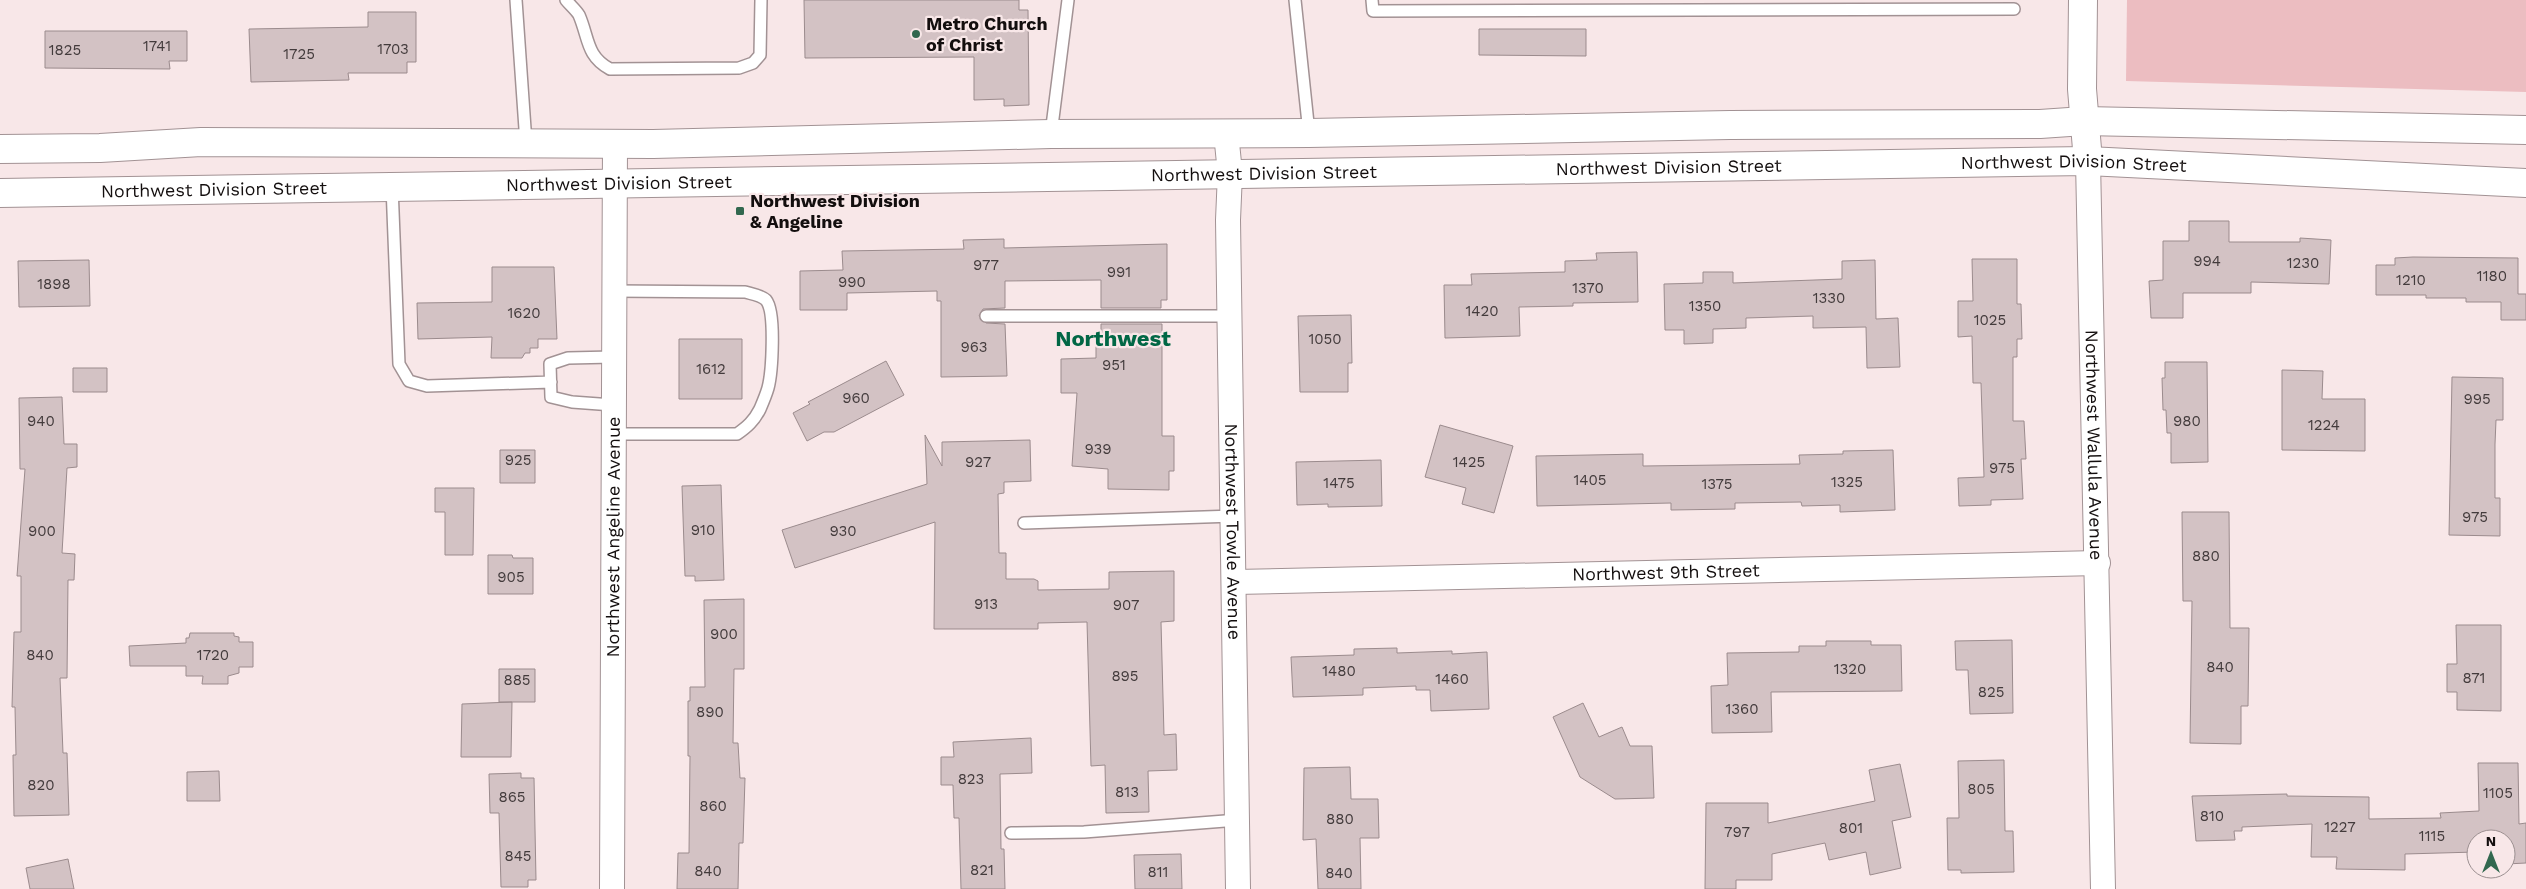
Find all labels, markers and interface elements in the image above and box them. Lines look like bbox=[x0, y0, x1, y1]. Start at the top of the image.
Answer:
place label: Metro Church of Christ bbox=[926, 13, 1048, 55]
marker: Metro Church of Christ bbox=[910, 28, 922, 40]
house number: 1741 bbox=[143, 37, 171, 55]
house number: 1703 bbox=[377, 40, 409, 58]
house number: 1825 bbox=[49, 41, 81, 59]
house number: 1725 bbox=[283, 45, 315, 63]
street label: Northwest Division Street bbox=[1961, 150, 2188, 176]
street label: Northwest Division Street bbox=[1556, 155, 1782, 179]
street label: Northwest Division Street bbox=[1151, 161, 1377, 185]
street label: Northwest Division Street bbox=[506, 171, 733, 195]
street label: Northwest Division Street bbox=[101, 177, 328, 201]
place label: Northwest Division & Angeline bbox=[750, 190, 920, 232]
marker: Northwest Division & Angeline bbox=[734, 205, 746, 217]
house number: 994 bbox=[2193, 252, 2221, 270]
house number: 1230 bbox=[2287, 254, 2319, 272]
house number: 977 bbox=[973, 256, 999, 274]
house number: 991 bbox=[1107, 263, 1131, 281]
house number: 1180 bbox=[2477, 267, 2507, 285]
house number: 1210 bbox=[2396, 271, 2426, 289]
house number: 990 bbox=[838, 273, 866, 291]
house number: 1898 bbox=[37, 275, 71, 293]
house number: 1370 bbox=[1572, 279, 1604, 297]
house number: 1330 bbox=[1813, 289, 1845, 307]
house number: 1350 bbox=[1689, 297, 1721, 315]
house number: 1420 bbox=[1465, 302, 1499, 320]
house number: 1620 bbox=[507, 304, 541, 322]
house number: 1025 bbox=[1974, 311, 2006, 329]
district label: Northwest bbox=[1055, 326, 1171, 351]
street label: Northwest Wallula Avenue bbox=[2081, 329, 2107, 560]
house number: 1050 bbox=[1308, 330, 1342, 348]
house number: 963 bbox=[960, 338, 988, 356]
house number: 951 bbox=[1102, 356, 1126, 374]
house number: 1612 bbox=[696, 360, 726, 378]
house number: 960 bbox=[842, 389, 870, 407]
house number: 995 bbox=[2463, 390, 2491, 408]
house number: 940 bbox=[27, 412, 55, 430]
house number: 980 bbox=[2173, 412, 2201, 430]
house number: 1224 bbox=[2308, 416, 2340, 434]
street label: Northwest Angeline Avenue bbox=[602, 417, 624, 657]
street label: Northwest Towle Avenue bbox=[1221, 423, 1245, 640]
house number: 939 bbox=[1085, 440, 1111, 458]
house number: 925 bbox=[505, 451, 531, 469]
house number: 927 bbox=[965, 453, 991, 471]
house number: 1425 bbox=[1453, 453, 1485, 471]
house number: 975 bbox=[1989, 459, 2015, 477]
house number: 1405 bbox=[1573, 471, 1607, 489]
house number: 1325 bbox=[1831, 473, 1863, 491]
house number: 1475 bbox=[1323, 474, 1355, 492]
house number: 1375 bbox=[1701, 475, 1733, 493]
house number: 975 bbox=[2462, 508, 2488, 526]
house number: 910 bbox=[691, 521, 715, 539]
house number: 900 bbox=[28, 522, 56, 540]
house number: 930 bbox=[829, 522, 857, 540]
house number: 880 bbox=[2192, 547, 2220, 565]
street label: Northwest 9th Street bbox=[1572, 559, 1760, 585]
house number: 905 bbox=[497, 568, 525, 586]
house number: 913 bbox=[974, 595, 998, 613]
house number: 907 bbox=[1113, 596, 1139, 614]
house number: 900 bbox=[710, 625, 738, 643]
house number: 840 bbox=[26, 646, 54, 664]
house number: 1720 bbox=[197, 646, 229, 664]
house number: 840 bbox=[2206, 658, 2234, 676]
house number: 1320 bbox=[1834, 660, 1866, 678]
house number: 1480 bbox=[1322, 662, 1356, 680]
house number: 895 bbox=[1111, 667, 1139, 685]
house number: 871 bbox=[2463, 669, 2485, 687]
house number: 1460 bbox=[1435, 670, 1469, 688]
house number: 885 bbox=[503, 671, 531, 689]
house number: 825 bbox=[1978, 683, 2004, 701]
house number: 1360 bbox=[1725, 700, 1759, 718]
house number: 890 bbox=[696, 703, 724, 721]
house number: 823 bbox=[958, 770, 984, 788]
house number: 820 bbox=[27, 776, 55, 794]
house number: 805 bbox=[1967, 780, 1995, 798]
house number: 813 bbox=[1115, 783, 1139, 801]
house number: 1105 bbox=[2483, 784, 2513, 802]
house number: 865 bbox=[498, 788, 526, 806]
house number: 860 bbox=[699, 797, 727, 815]
house number: 810 bbox=[2200, 807, 2224, 825]
house number: 880 bbox=[1326, 810, 1354, 828]
house number: 1227 bbox=[2324, 818, 2356, 836]
house number: 801 bbox=[1839, 819, 1863, 837]
house number: 797 bbox=[1724, 823, 1750, 841]
house number: 1115 bbox=[2419, 827, 2445, 845]
north arrow bbox=[2466, 829, 2516, 879]
text: N bbox=[2486, 833, 2496, 849]
house number: 845 bbox=[504, 847, 532, 865]
house number: 821 bbox=[970, 861, 994, 879]
house number: 840 bbox=[694, 862, 722, 880]
house number: 811 bbox=[1148, 863, 1168, 881]
house number: 840 bbox=[1325, 864, 1353, 882]

